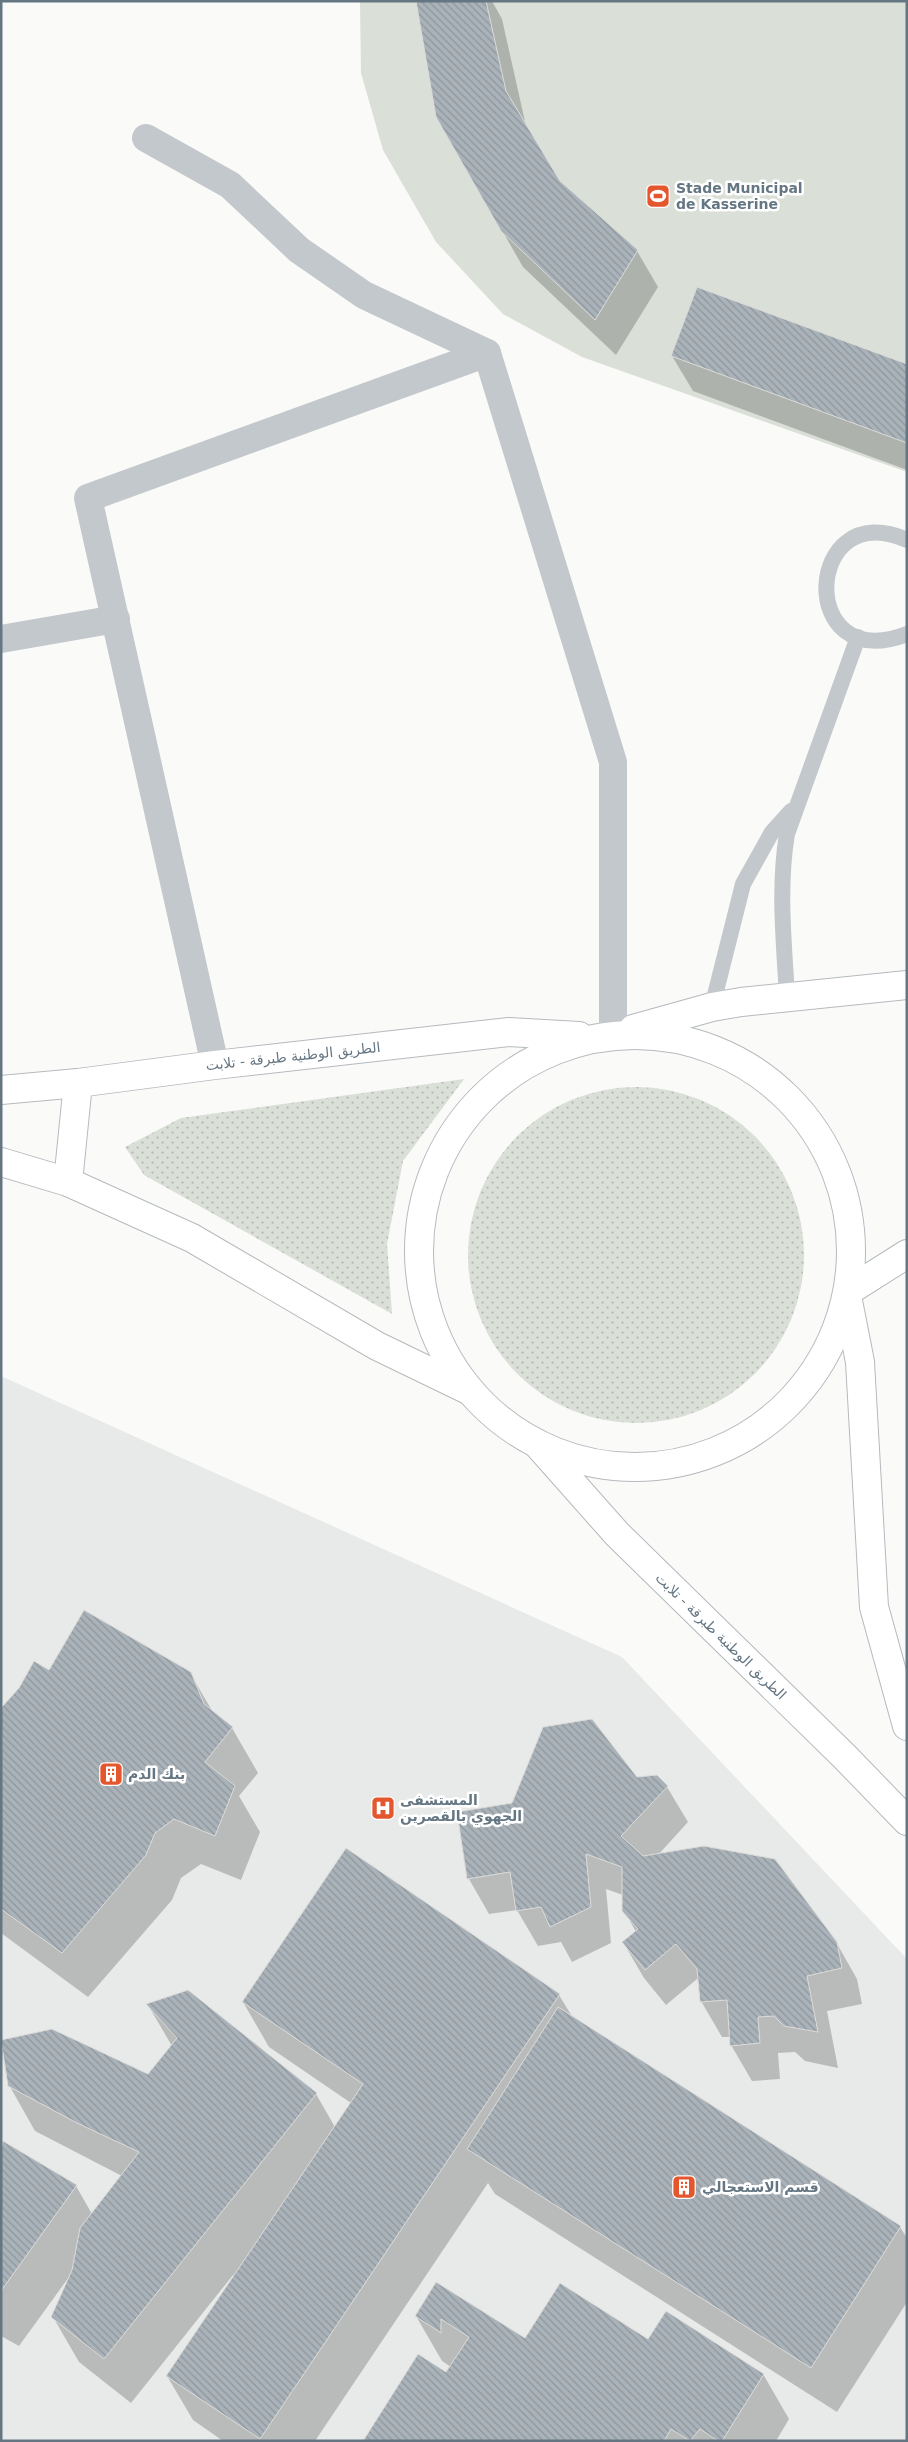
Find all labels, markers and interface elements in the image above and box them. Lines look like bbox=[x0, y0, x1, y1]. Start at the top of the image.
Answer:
place label: Stade Municipal de Kasserine bbox=[676, 180, 803, 212]
sports icon: Stade Municipal de Kasserine bbox=[645, 183, 671, 209]
street label: الطريق الوطنية طبرقة - تلابت bbox=[205, 1039, 381, 1074]
street label: الطريق الوطنية طبرقة - تلابت bbox=[652, 1569, 790, 1703]
building icon: بنك الدم bbox=[98, 1761, 124, 1787]
place label: بنك الدم bbox=[128, 1766, 185, 1782]
place label: المستشفى الجهوي بالقصرين bbox=[400, 1792, 522, 1826]
hospital icon: المستشفى الجهوي بالقصرين bbox=[370, 1795, 396, 1821]
building icon: قسم الاستعجالي bbox=[671, 2174, 697, 2200]
place label: قسم الاستعجالي bbox=[702, 2179, 819, 2196]

